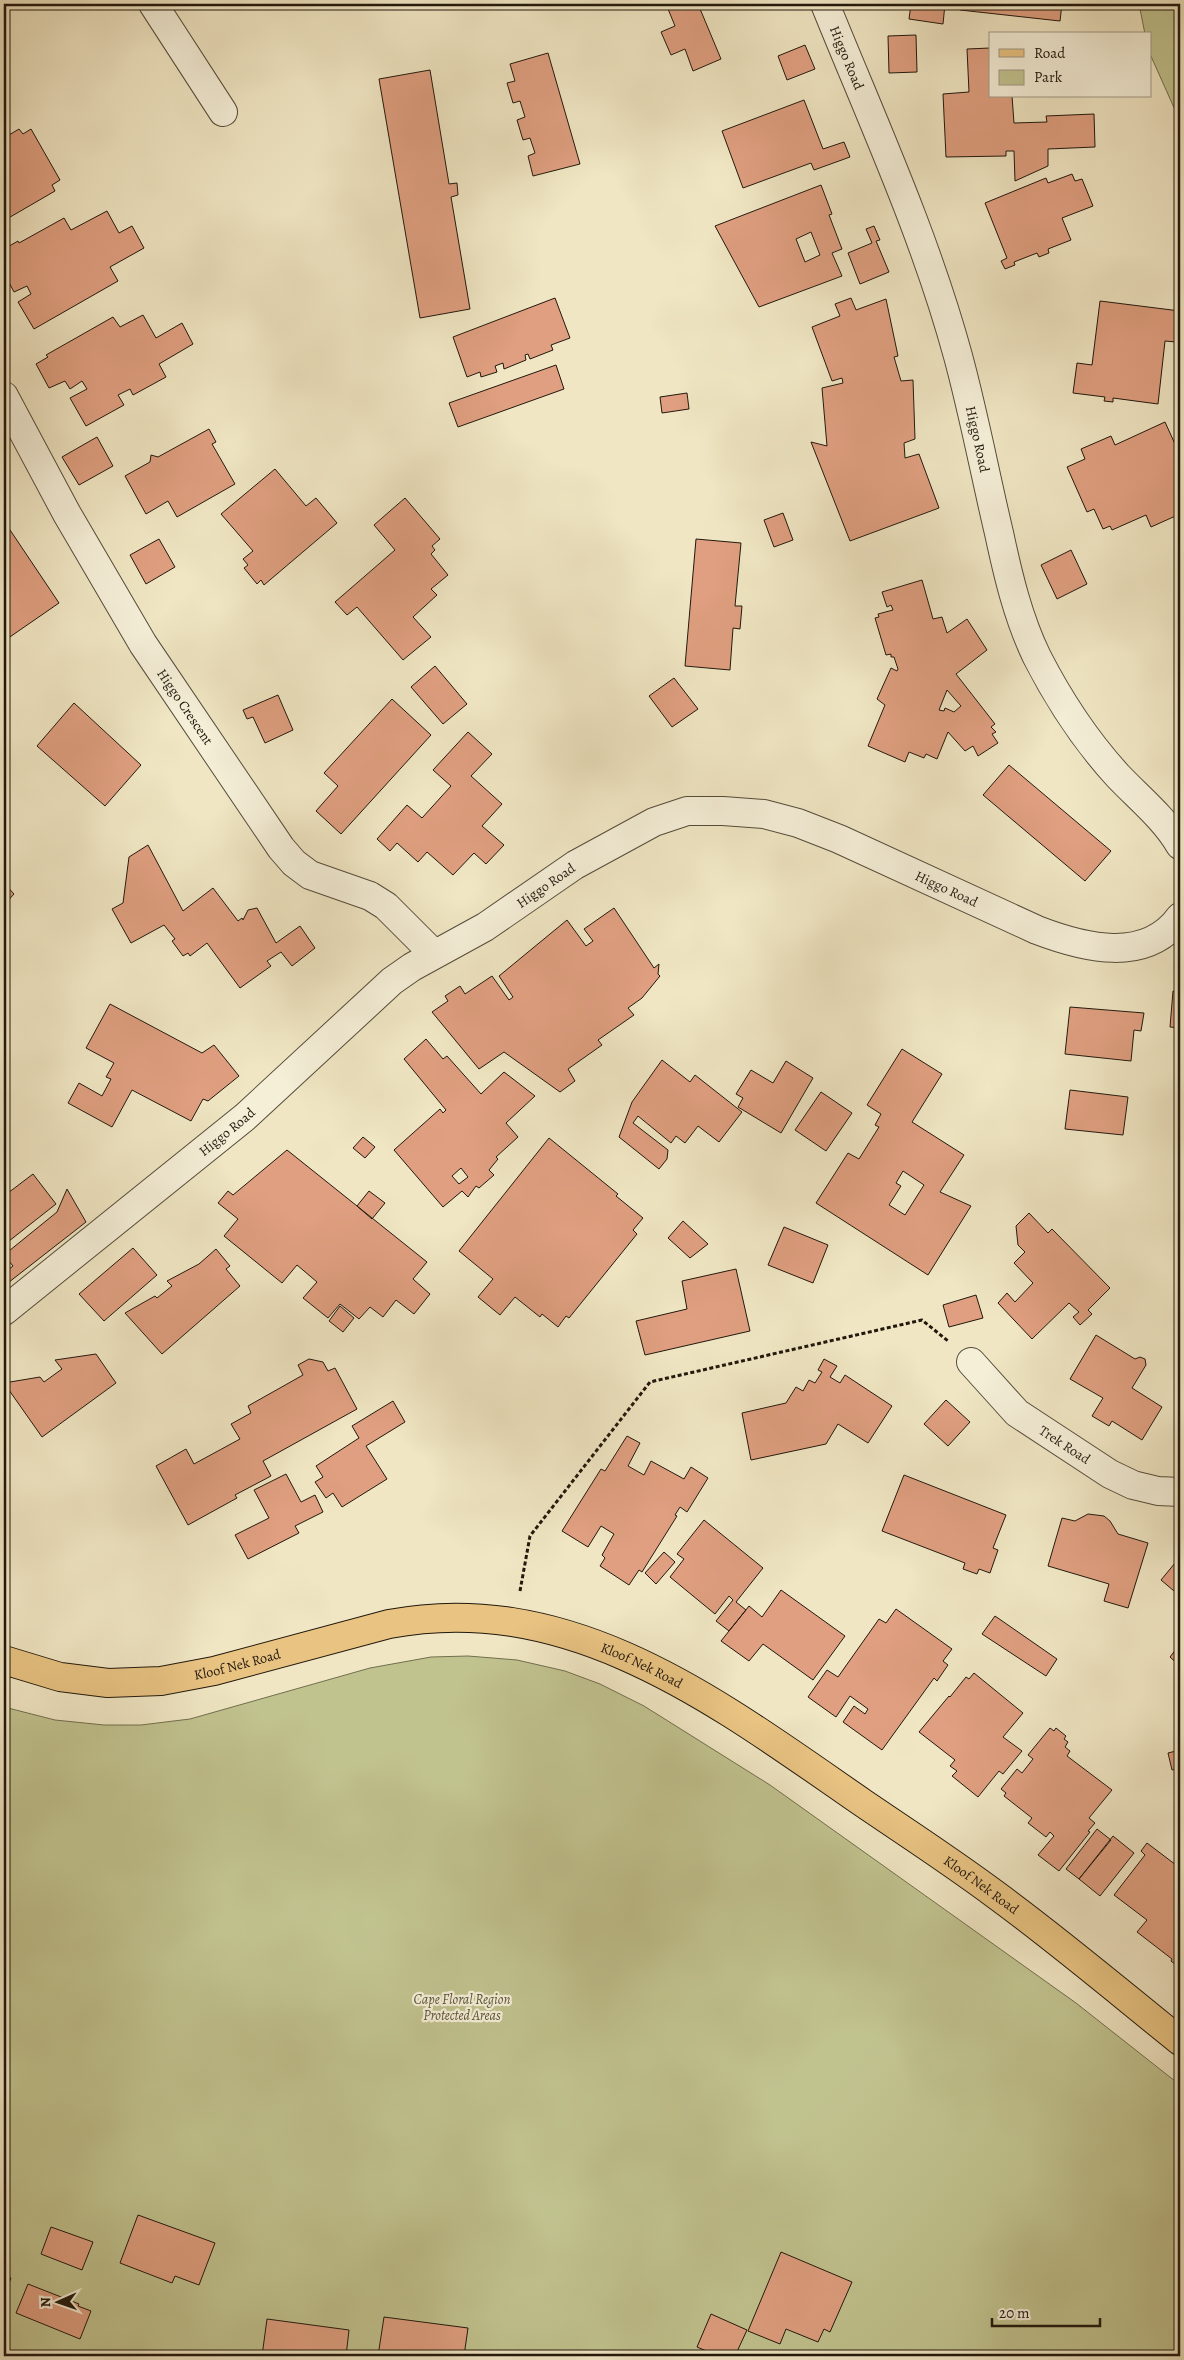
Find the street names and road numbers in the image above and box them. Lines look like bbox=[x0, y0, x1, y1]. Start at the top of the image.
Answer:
street label: Higgo Road bbox=[825, 23, 869, 93]
street label: Higgo Road bbox=[961, 404, 994, 475]
street label: Higgo Crescent bbox=[152, 665, 218, 749]
street label: Higgo Road bbox=[513, 858, 579, 913]
street label: Higgo Road bbox=[912, 866, 981, 912]
street label: Higgo Road bbox=[195, 1103, 260, 1161]
street label: Trek Road bbox=[1035, 1421, 1094, 1469]
street label: Kloof Nek Road bbox=[598, 1638, 686, 1693]
street label: Kloof Nek Road bbox=[193, 1644, 283, 1685]
street label: Kloof Nek Road bbox=[940, 1851, 1023, 1919]

